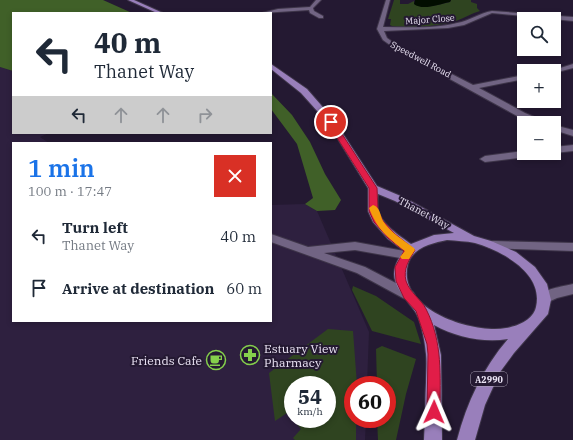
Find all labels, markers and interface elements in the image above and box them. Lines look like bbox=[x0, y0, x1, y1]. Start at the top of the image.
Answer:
street label: Major Close bbox=[405, 12, 455, 26]
map controls bbox=[517, 12, 561, 160]
button: search bbox=[517, 12, 561, 56]
text: 40 m bbox=[94, 24, 161, 61]
icon: left bbox=[28, 28, 80, 80]
street label: Speedwell Road bbox=[389, 38, 454, 80]
text: Thanet Way bbox=[94, 60, 194, 83]
button: + bbox=[517, 64, 561, 108]
icon: left bbox=[68, 104, 90, 126]
icon: ahead bbox=[110, 104, 132, 126]
icon: ahead bbox=[152, 104, 174, 126]
icon: right bbox=[194, 104, 216, 126]
pin bbox=[314, 105, 348, 139]
icon: arrive bbox=[320, 111, 342, 133]
button: − bbox=[517, 116, 561, 160]
text: 1 min bbox=[28, 152, 95, 184]
button: close bbox=[214, 155, 256, 197]
text: 100 m · 17:47 bbox=[28, 183, 112, 200]
street label: Thanet Way bbox=[396, 194, 452, 232]
text: Turn left bbox=[62, 218, 128, 237]
icon: left bbox=[28, 225, 50, 247]
text: 40 m bbox=[220, 227, 256, 246]
text: Thanet Way bbox=[62, 237, 134, 254]
icon: arrive bbox=[28, 277, 50, 299]
text: Arrive at destination bbox=[62, 279, 214, 298]
text: 60 m bbox=[226, 279, 262, 298]
place label: Estuary View Pharmacy bbox=[264, 341, 338, 370]
pharmacy icon: Estuary View Pharmacy bbox=[239, 344, 261, 366]
cafe icon: Friends Cafe bbox=[205, 349, 227, 371]
place label: Friends Cafe bbox=[131, 353, 202, 368]
road number: A2990 bbox=[471, 372, 507, 386]
speed limit sign: 60 bbox=[344, 376, 396, 428]
text: 54 bbox=[298, 383, 322, 410]
position arrow bbox=[413, 391, 455, 433]
text: km/h bbox=[297, 405, 323, 418]

